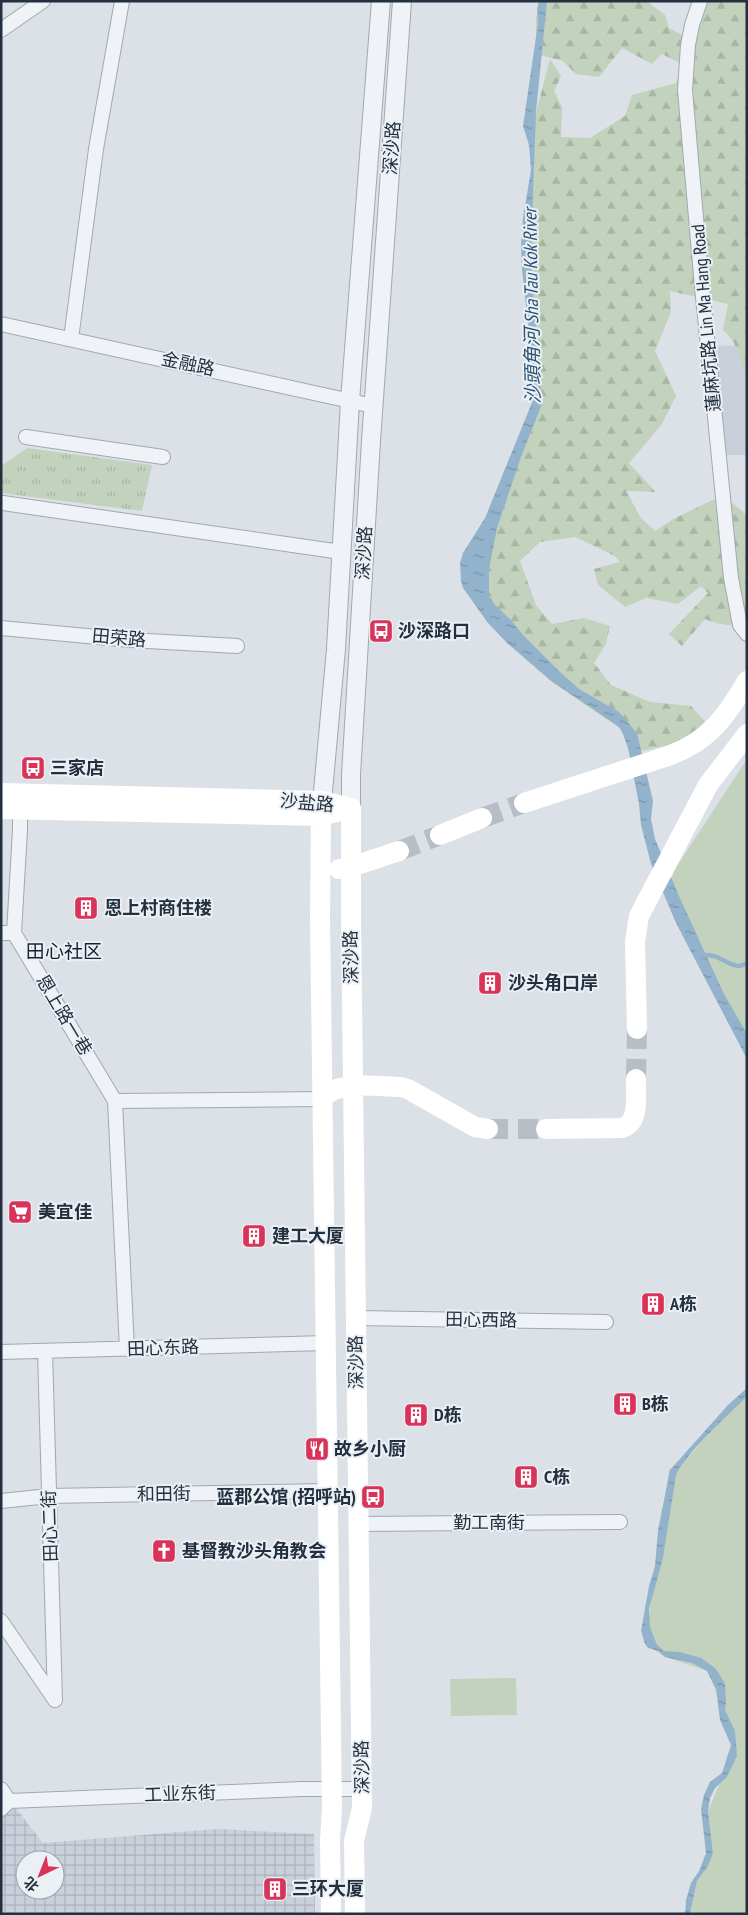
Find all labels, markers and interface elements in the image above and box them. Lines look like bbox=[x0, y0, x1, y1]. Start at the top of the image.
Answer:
street label: 深沙路 bbox=[378, 120, 405, 176]
water label: 沙頭角河 Sha Tau Kok River bbox=[517, 205, 545, 404]
street label: 蓮麻坑路 Lin Ma Hang Road bbox=[686, 223, 725, 413]
street label: 金融路 bbox=[159, 347, 217, 380]
street label: 深沙路 bbox=[351, 525, 376, 581]
bus stop icon: 沙深路口 bbox=[368, 618, 394, 644]
place label: 沙深路口 bbox=[398, 619, 470, 642]
street label: 田荣路 bbox=[91, 624, 147, 651]
bus stop icon: 三家店 bbox=[20, 755, 46, 781]
place label: 三家店 bbox=[50, 756, 104, 779]
street label: 沙盐路 bbox=[279, 789, 335, 816]
building icon: 恩上村商住楼 bbox=[73, 895, 99, 921]
place label: 恩上村商住楼 bbox=[104, 896, 212, 919]
street label: 深沙路 bbox=[339, 930, 362, 984]
district label: 田心社区 bbox=[26, 939, 102, 963]
street label: 恩上路一巷 bbox=[31, 970, 97, 1059]
building icon: 沙头角口岸 bbox=[477, 970, 503, 996]
place label: 沙头角口岸 bbox=[508, 971, 598, 994]
supermarket icon: 美宜佳 bbox=[7, 1199, 33, 1225]
place label: 美宜佳 bbox=[38, 1200, 92, 1223]
building icon: 建工大厦 bbox=[241, 1223, 267, 1249]
place label: 建工大厦 bbox=[272, 1224, 344, 1247]
building icon: A栋 bbox=[640, 1291, 666, 1317]
place label: A栋 bbox=[669, 1292, 697, 1315]
street label: 田心西路 bbox=[445, 1307, 517, 1332]
street label: 田心东路 bbox=[127, 1335, 199, 1360]
street label: 深沙路 bbox=[344, 1335, 367, 1389]
building icon: B栋 bbox=[612, 1391, 638, 1417]
place label: B栋 bbox=[642, 1392, 669, 1415]
building icon: D栋 bbox=[403, 1402, 429, 1428]
place label: D栋 bbox=[434, 1403, 462, 1426]
restaurant icon: 故乡小厨 bbox=[304, 1436, 330, 1462]
place label: 故乡小厨 bbox=[334, 1437, 406, 1460]
building icon: C栋 bbox=[513, 1464, 539, 1490]
place label: C栋 bbox=[544, 1465, 570, 1488]
street label: 和田街 bbox=[137, 1482, 191, 1505]
bus stop icon: 蓝郡公馆 (招呼站) bbox=[360, 1484, 386, 1510]
place label: 蓝郡公馆 (招呼站) bbox=[216, 1485, 356, 1508]
street label: 田心二街 bbox=[37, 1490, 62, 1562]
street label: 勤工南街 bbox=[453, 1511, 525, 1534]
church icon: 基督教沙头角教会 bbox=[151, 1538, 177, 1564]
place label: 基督教沙头角教会 bbox=[182, 1539, 326, 1562]
street label: 深沙路 bbox=[350, 1740, 373, 1794]
street label: 工业东街 bbox=[144, 1781, 216, 1806]
north arrow bbox=[15, 1850, 65, 1900]
text: 北 bbox=[20, 1873, 42, 1896]
building icon: 三环大厦 bbox=[262, 1876, 288, 1902]
place label: 三环大厦 bbox=[292, 1877, 364, 1900]

